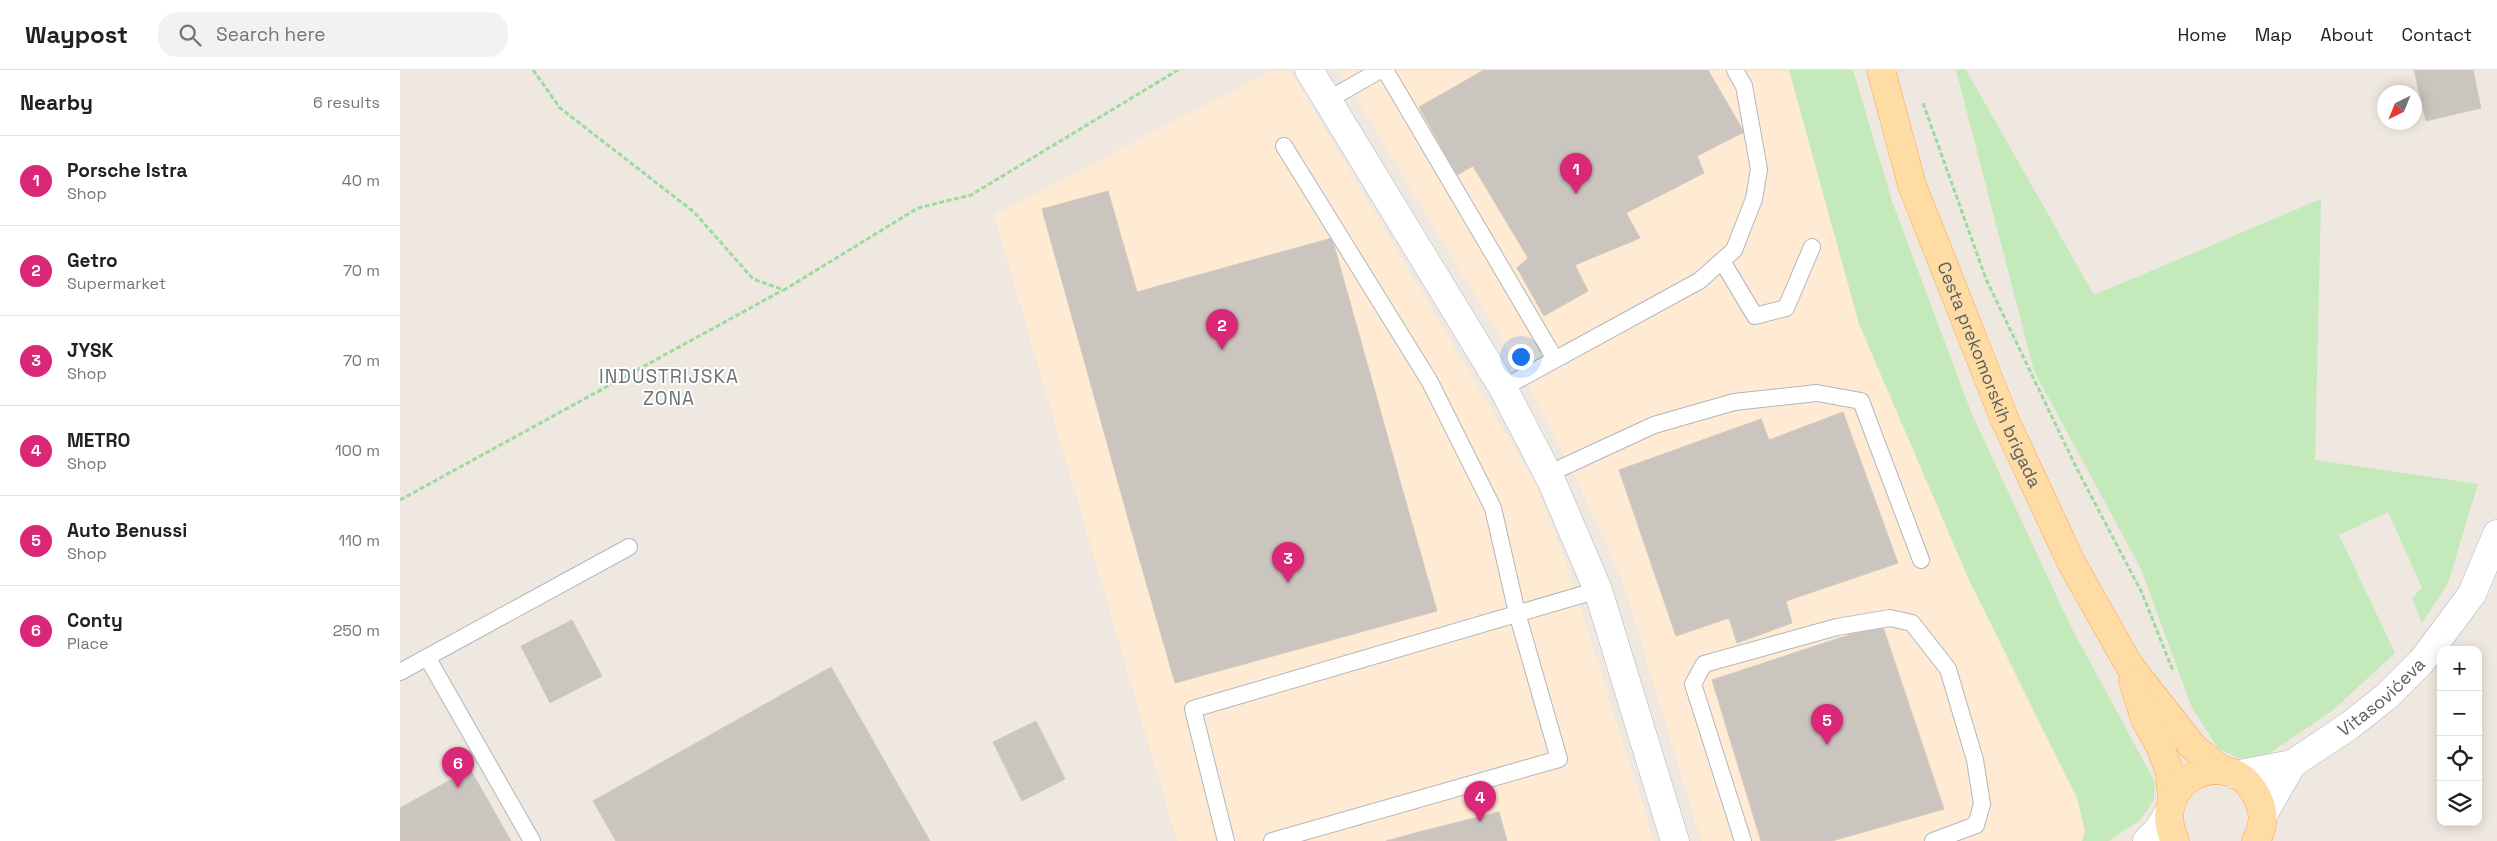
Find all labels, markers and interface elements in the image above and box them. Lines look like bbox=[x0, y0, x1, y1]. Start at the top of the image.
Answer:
search box bbox=[158, 12, 508, 57]
text: Waypost bbox=[25, 19, 128, 50]
icon: search bbox=[176, 21, 204, 49]
text: Search here bbox=[216, 22, 326, 47]
text: Home bbox=[2178, 23, 2227, 46]
text: Map bbox=[2255, 23, 2292, 46]
text: About bbox=[2320, 23, 2374, 46]
text: Contact bbox=[2402, 23, 2472, 46]
north arrow bbox=[2377, 85, 2422, 130]
text: Nearby bbox=[20, 89, 93, 116]
text: 6 results bbox=[313, 92, 380, 113]
pin: 1 bbox=[1560, 153, 1592, 194]
text: Porsche Istra bbox=[67, 158, 187, 183]
text: 1 bbox=[32, 170, 40, 191]
text: 40 m bbox=[342, 170, 380, 191]
text: Shop bbox=[67, 183, 107, 204]
text: Getro bbox=[67, 248, 118, 273]
street label: Cesta prekomorskih brigada bbox=[1932, 258, 2047, 491]
text: 2 bbox=[31, 260, 41, 281]
text: 70 m bbox=[343, 260, 380, 281]
text: Supermarket bbox=[67, 273, 166, 294]
pin: 2 bbox=[1206, 309, 1238, 350]
text: JYSK bbox=[67, 338, 113, 363]
your location bbox=[1508, 344, 1534, 370]
text: 3 bbox=[31, 350, 41, 371]
text: 70 m bbox=[343, 350, 380, 371]
text: Shop bbox=[67, 363, 107, 384]
district label: INDUSTRIJSKA ZONA bbox=[599, 364, 739, 411]
text: METRO bbox=[67, 428, 130, 453]
text: 4 bbox=[31, 440, 41, 461]
text: 100 m bbox=[335, 440, 380, 461]
text: Shop bbox=[67, 453, 107, 474]
text: Auto Benussi bbox=[67, 518, 187, 543]
text: 5 bbox=[31, 530, 41, 551]
text: 110 m bbox=[338, 530, 380, 551]
pin: 3 bbox=[1272, 542, 1304, 583]
text: Shop bbox=[67, 543, 107, 564]
text: Conty bbox=[67, 608, 123, 633]
text: 6 bbox=[31, 620, 41, 641]
text: 250 m bbox=[333, 620, 380, 641]
text: Place bbox=[67, 633, 109, 654]
map controls bbox=[2437, 646, 2482, 826]
button: + bbox=[2437, 646, 2482, 691]
street label: Vitasovićeva bbox=[2333, 652, 2430, 741]
button: − bbox=[2437, 691, 2482, 736]
pin: 5 bbox=[1811, 704, 1843, 745]
button: locate bbox=[2437, 736, 2482, 781]
pin: 6 bbox=[442, 747, 474, 788]
pin: 4 bbox=[1464, 781, 1496, 822]
button: layers bbox=[2437, 781, 2482, 826]

